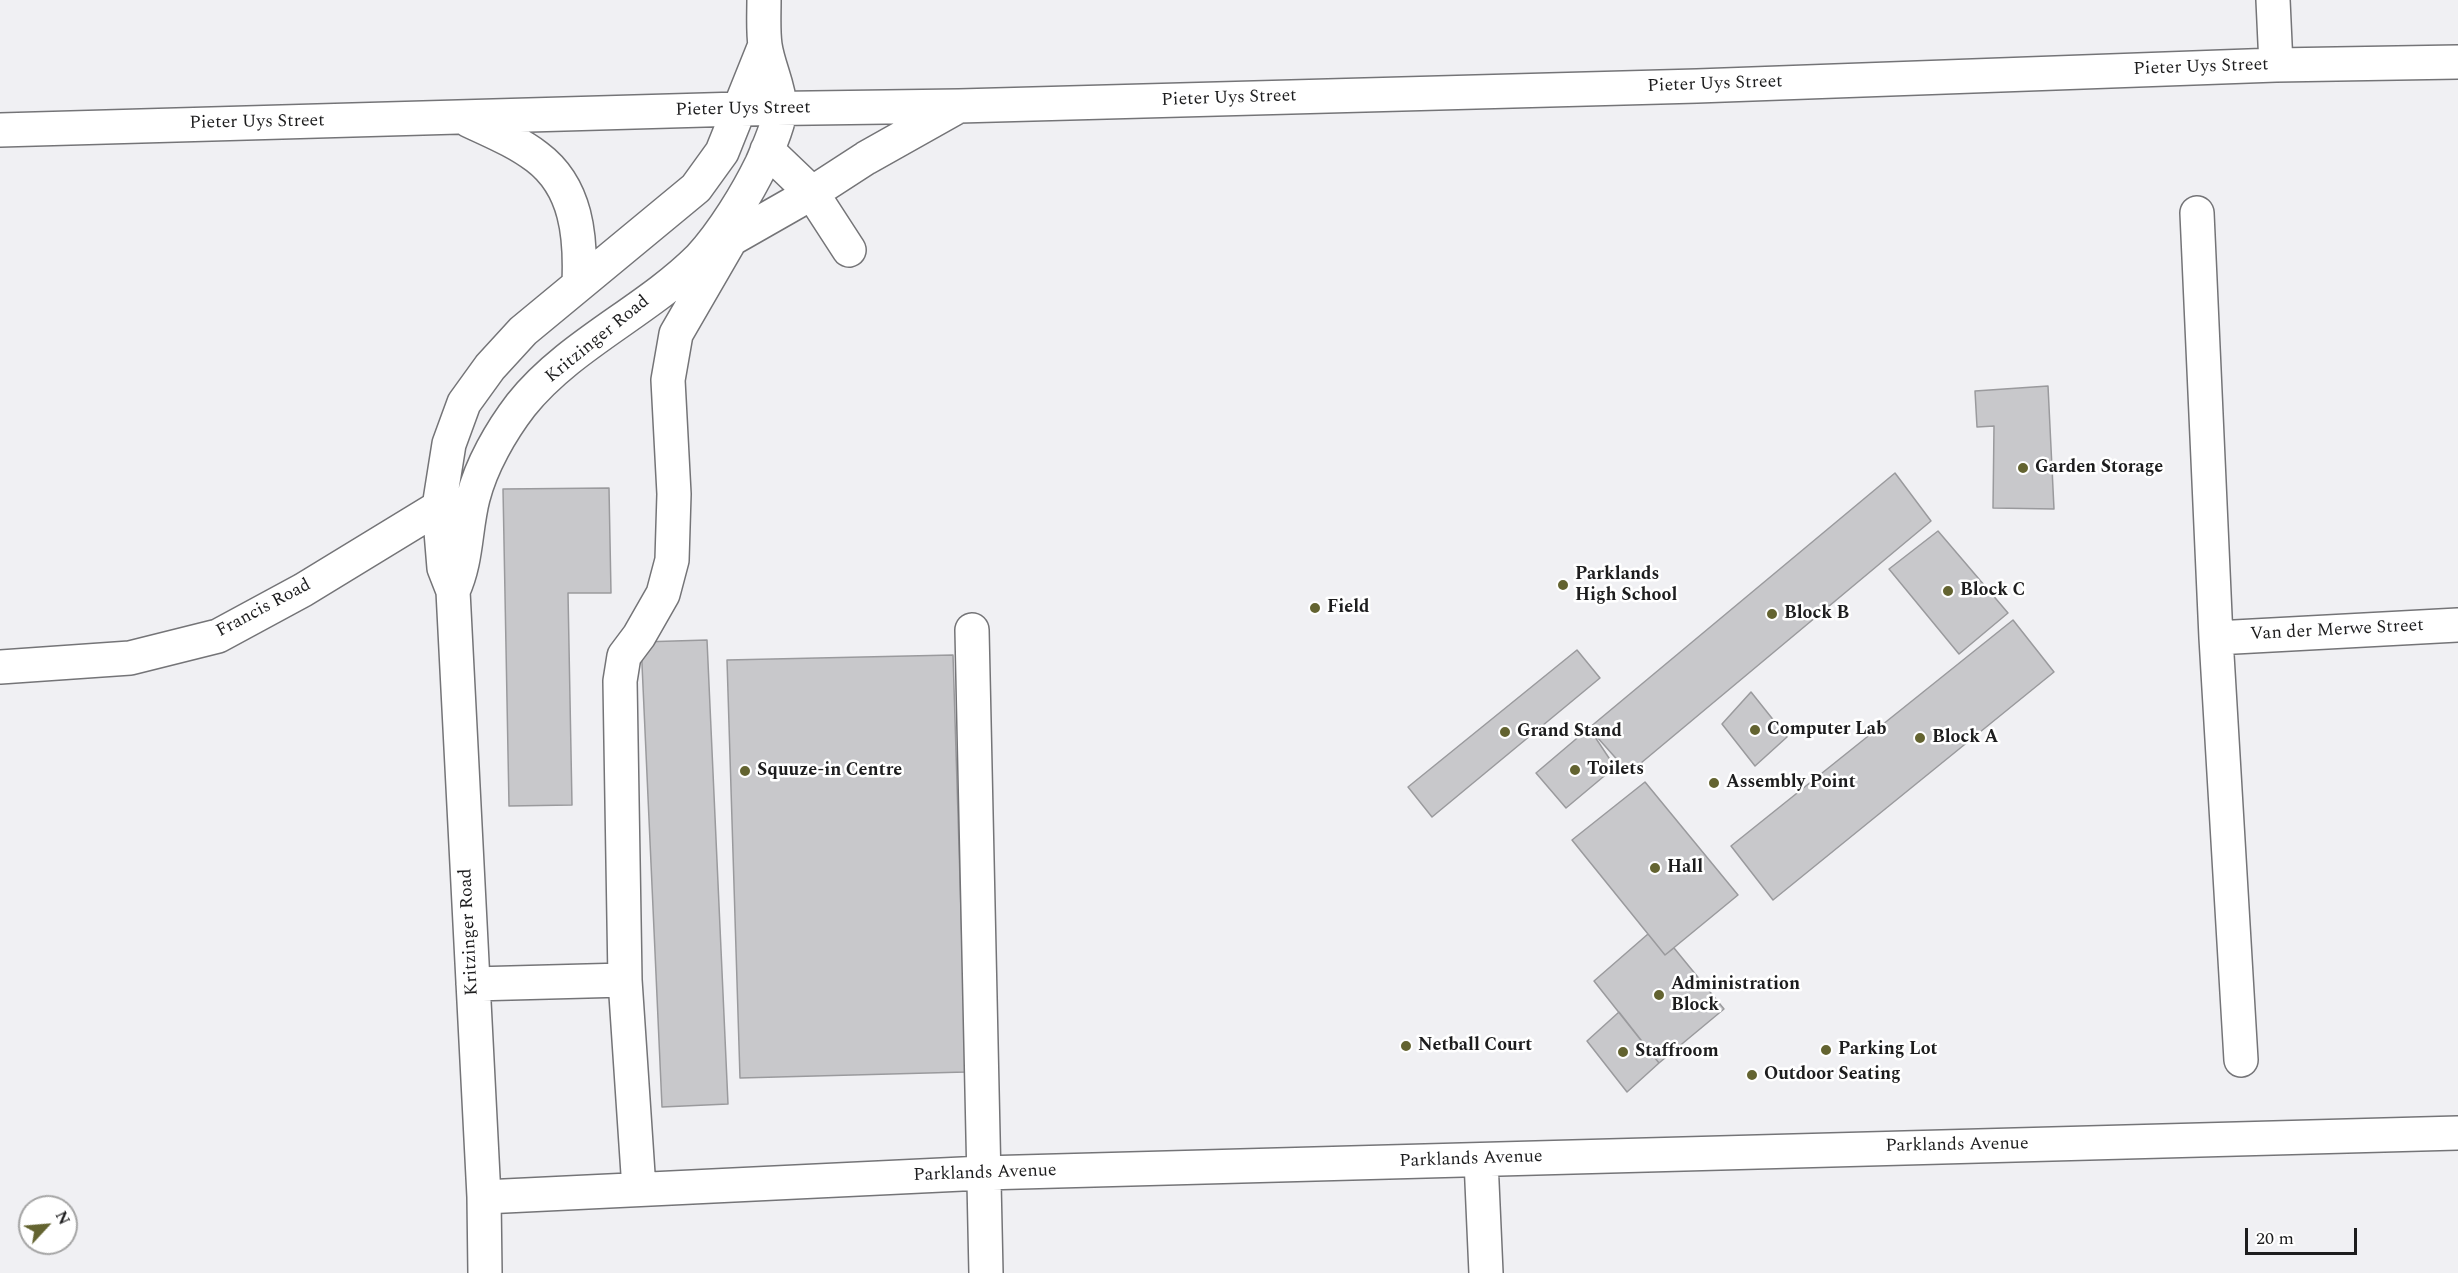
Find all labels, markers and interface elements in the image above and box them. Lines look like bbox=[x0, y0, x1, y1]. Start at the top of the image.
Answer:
street label: Pieter Uys Street bbox=[2133, 55, 2269, 81]
street label: Pieter Uys Street bbox=[1647, 72, 1783, 98]
street label: Pieter Uys Street bbox=[1161, 86, 1297, 112]
street label: Pieter Uys Street bbox=[675, 98, 811, 122]
street label: Pieter Uys Street bbox=[189, 111, 325, 135]
street label: Kritzinger Road bbox=[542, 292, 654, 388]
place label: Garden Storage bbox=[2035, 457, 2163, 479]
marker: Garden Storage bbox=[2016, 461, 2030, 475]
place label: Parklands High School bbox=[1575, 564, 1677, 606]
street label: Francis Road bbox=[213, 575, 315, 643]
marker: Parklands High School bbox=[1556, 578, 1570, 592]
place label: Block C bbox=[1960, 580, 2025, 602]
marker: Block C bbox=[1941, 584, 1955, 598]
place label: Field bbox=[1327, 597, 1370, 619]
marker: Field bbox=[1308, 601, 1322, 615]
place label: Block B bbox=[1784, 603, 1849, 625]
marker: Block B bbox=[1765, 607, 1779, 621]
street label: Van der Merwe Street bbox=[2250, 616, 2424, 646]
place label: Computer Lab bbox=[1767, 719, 1886, 741]
place label: Grand Stand bbox=[1517, 721, 1622, 743]
marker: Computer Lab bbox=[1748, 723, 1762, 737]
marker: Grand Stand bbox=[1498, 725, 1512, 739]
place label: Block A bbox=[1932, 727, 1998, 749]
marker: Block A bbox=[1913, 731, 1927, 745]
place label: Toilets bbox=[1587, 759, 1644, 781]
place label: Squuze-in Centre bbox=[757, 760, 902, 782]
marker: Toilets bbox=[1568, 763, 1582, 777]
marker: Squuze-in Centre bbox=[738, 764, 752, 778]
place label: Assembly Point bbox=[1726, 772, 1856, 794]
marker: Assembly Point bbox=[1707, 776, 1721, 790]
place label: Hall bbox=[1667, 857, 1703, 879]
marker: Hall bbox=[1648, 861, 1662, 875]
street label: Kritzinger Road bbox=[456, 868, 484, 996]
place label: Administration Block bbox=[1671, 974, 1800, 1016]
marker: Administration Block bbox=[1652, 988, 1666, 1002]
place label: Netball Court bbox=[1418, 1035, 1532, 1057]
marker: Netball Court bbox=[1399, 1039, 1413, 1053]
place label: Parking Lot bbox=[1838, 1039, 1937, 1061]
place label: Staffroom bbox=[1635, 1041, 1719, 1063]
marker: Parking Lot bbox=[1819, 1043, 1833, 1057]
marker: Staffroom bbox=[1616, 1045, 1630, 1059]
place label: Outdoor Seating bbox=[1764, 1064, 1901, 1086]
marker: Outdoor Seating bbox=[1745, 1068, 1759, 1082]
street label: Parklands Avenue bbox=[1885, 1134, 2029, 1158]
street label: Parklands Avenue bbox=[1399, 1147, 1543, 1173]
street label: Parklands Avenue bbox=[913, 1161, 1057, 1187]
north arrow bbox=[18, 1195, 78, 1255]
text: N bbox=[49, 1207, 76, 1229]
scale bar bbox=[2248, 1216, 2360, 1254]
text: 20 m bbox=[2256, 1225, 2294, 1252]

